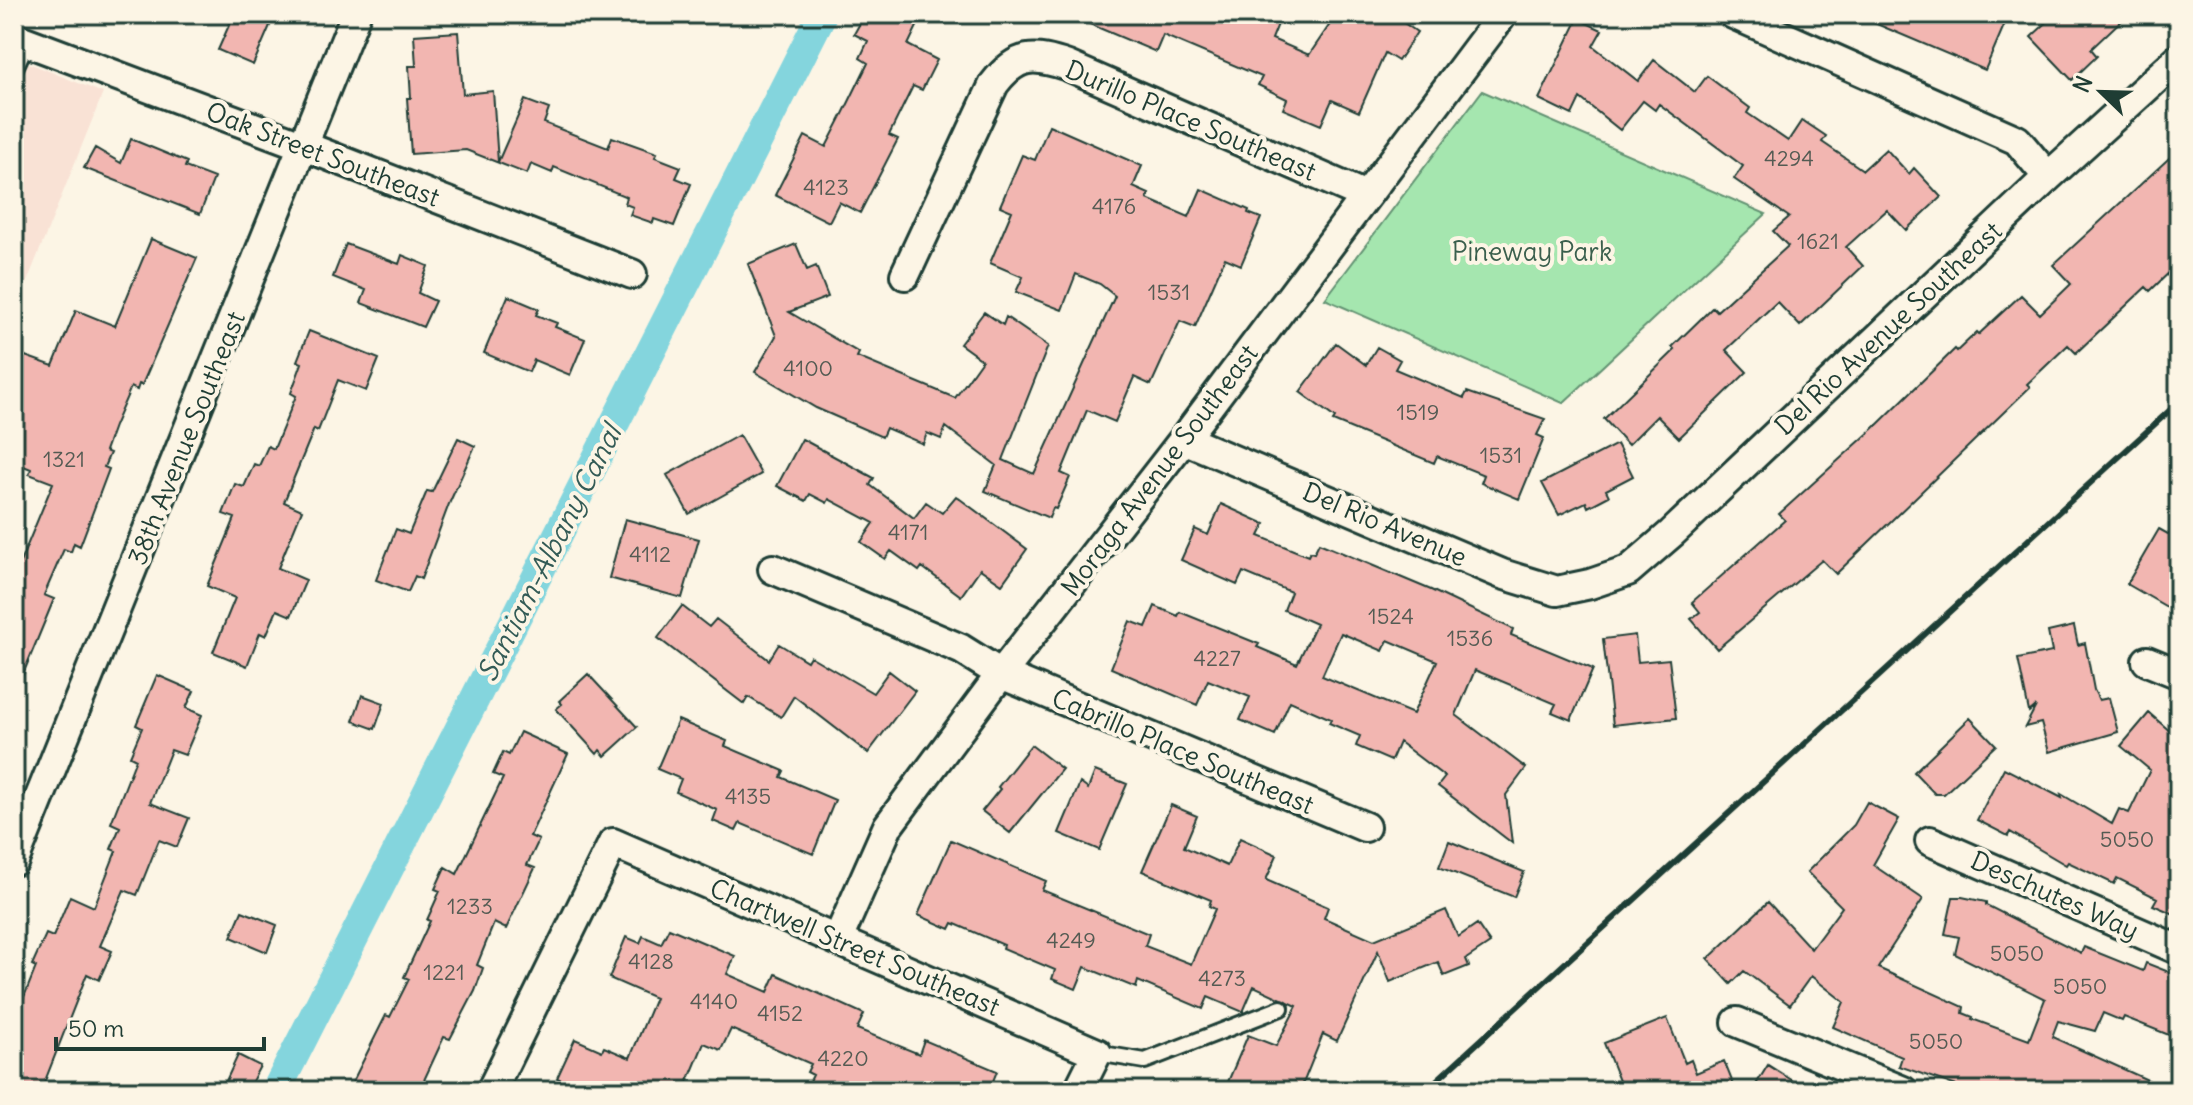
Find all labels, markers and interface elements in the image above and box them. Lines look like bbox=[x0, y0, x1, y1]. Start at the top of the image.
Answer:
street label: Durillo Place Southeast bbox=[1061, 52, 1322, 188]
north arrow bbox=[2061, 52, 2141, 132]
text: N bbox=[2067, 72, 2098, 97]
street label: Oak Street Southeast bbox=[202, 94, 445, 214]
house number: 4294 bbox=[1764, 144, 1814, 172]
house number: 4123 bbox=[803, 173, 849, 201]
house number: 4176 bbox=[1092, 192, 1136, 220]
street label: Del Rio Avenue Southeast bbox=[1768, 214, 2009, 442]
house number: 1621 bbox=[1797, 227, 1839, 255]
park label: Pineway Park bbox=[1452, 235, 1612, 268]
house number: 1531 bbox=[1148, 278, 1190, 306]
street label: 38th Avenue Southeast bbox=[120, 306, 252, 570]
street label: Moraga Avenue Southeast bbox=[1053, 337, 1265, 602]
house number: 4100 bbox=[783, 354, 833, 382]
house number: 1519 bbox=[1397, 398, 1439, 426]
water label: Santiam-Albany Canal bbox=[469, 416, 631, 687]
house number: 1531 bbox=[1480, 441, 1522, 469]
house number: 1321 bbox=[43, 445, 85, 473]
street label: Del Rio Avenue bbox=[1298, 475, 1472, 573]
house number: 4171 bbox=[888, 518, 928, 546]
house number: 4112 bbox=[629, 540, 671, 568]
house number: 1524 bbox=[1368, 602, 1414, 630]
house number: 1536 bbox=[1447, 624, 1493, 652]
house number: 4227 bbox=[1193, 644, 1241, 672]
street label: Cabrillo Place Southeast bbox=[1047, 681, 1319, 821]
house number: 4135 bbox=[725, 782, 771, 810]
house number: 5050 bbox=[2100, 825, 2154, 853]
street label: Deschutes Way bbox=[1966, 843, 2144, 947]
street label: Chartwell Street Southeast bbox=[705, 871, 1005, 1023]
house number: 1233 bbox=[447, 892, 493, 920]
house number: 4249 bbox=[1046, 926, 1096, 954]
house number: 5050 bbox=[1990, 939, 2044, 967]
house number: 4128 bbox=[628, 947, 674, 975]
house number: 1221 bbox=[423, 958, 465, 986]
house number: 4273 bbox=[1198, 964, 1246, 992]
house number: 5050 bbox=[2053, 972, 2107, 1000]
house number: 4140 bbox=[690, 987, 738, 1015]
house number: 4152 bbox=[757, 999, 803, 1027]
scale bar bbox=[56, 1001, 264, 1051]
text: 50 m bbox=[68, 1013, 124, 1043]
house number: 5050 bbox=[1909, 1027, 1963, 1055]
house number: 4220 bbox=[817, 1044, 869, 1072]

